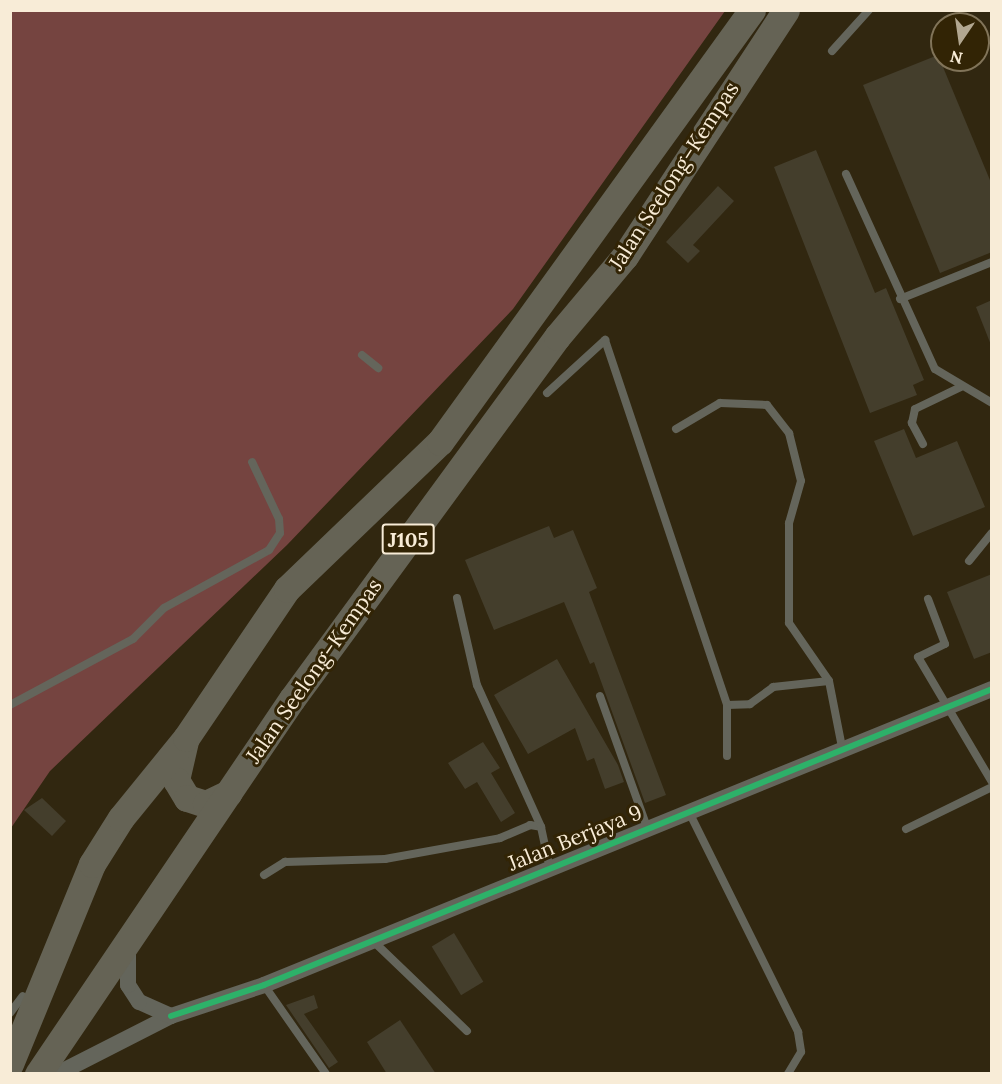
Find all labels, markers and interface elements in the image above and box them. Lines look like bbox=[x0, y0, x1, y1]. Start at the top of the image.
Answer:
north arrow bbox=[930, 12, 990, 72]
text: N bbox=[948, 46, 965, 69]
street label: Jalan Seelong–Kempas bbox=[604, 77, 744, 275]
road number: J105 bbox=[381, 522, 435, 556]
street label: Jalan Seelong–Kempas bbox=[241, 574, 387, 768]
street label: Jalan Berjaya 9 bbox=[504, 800, 646, 876]

